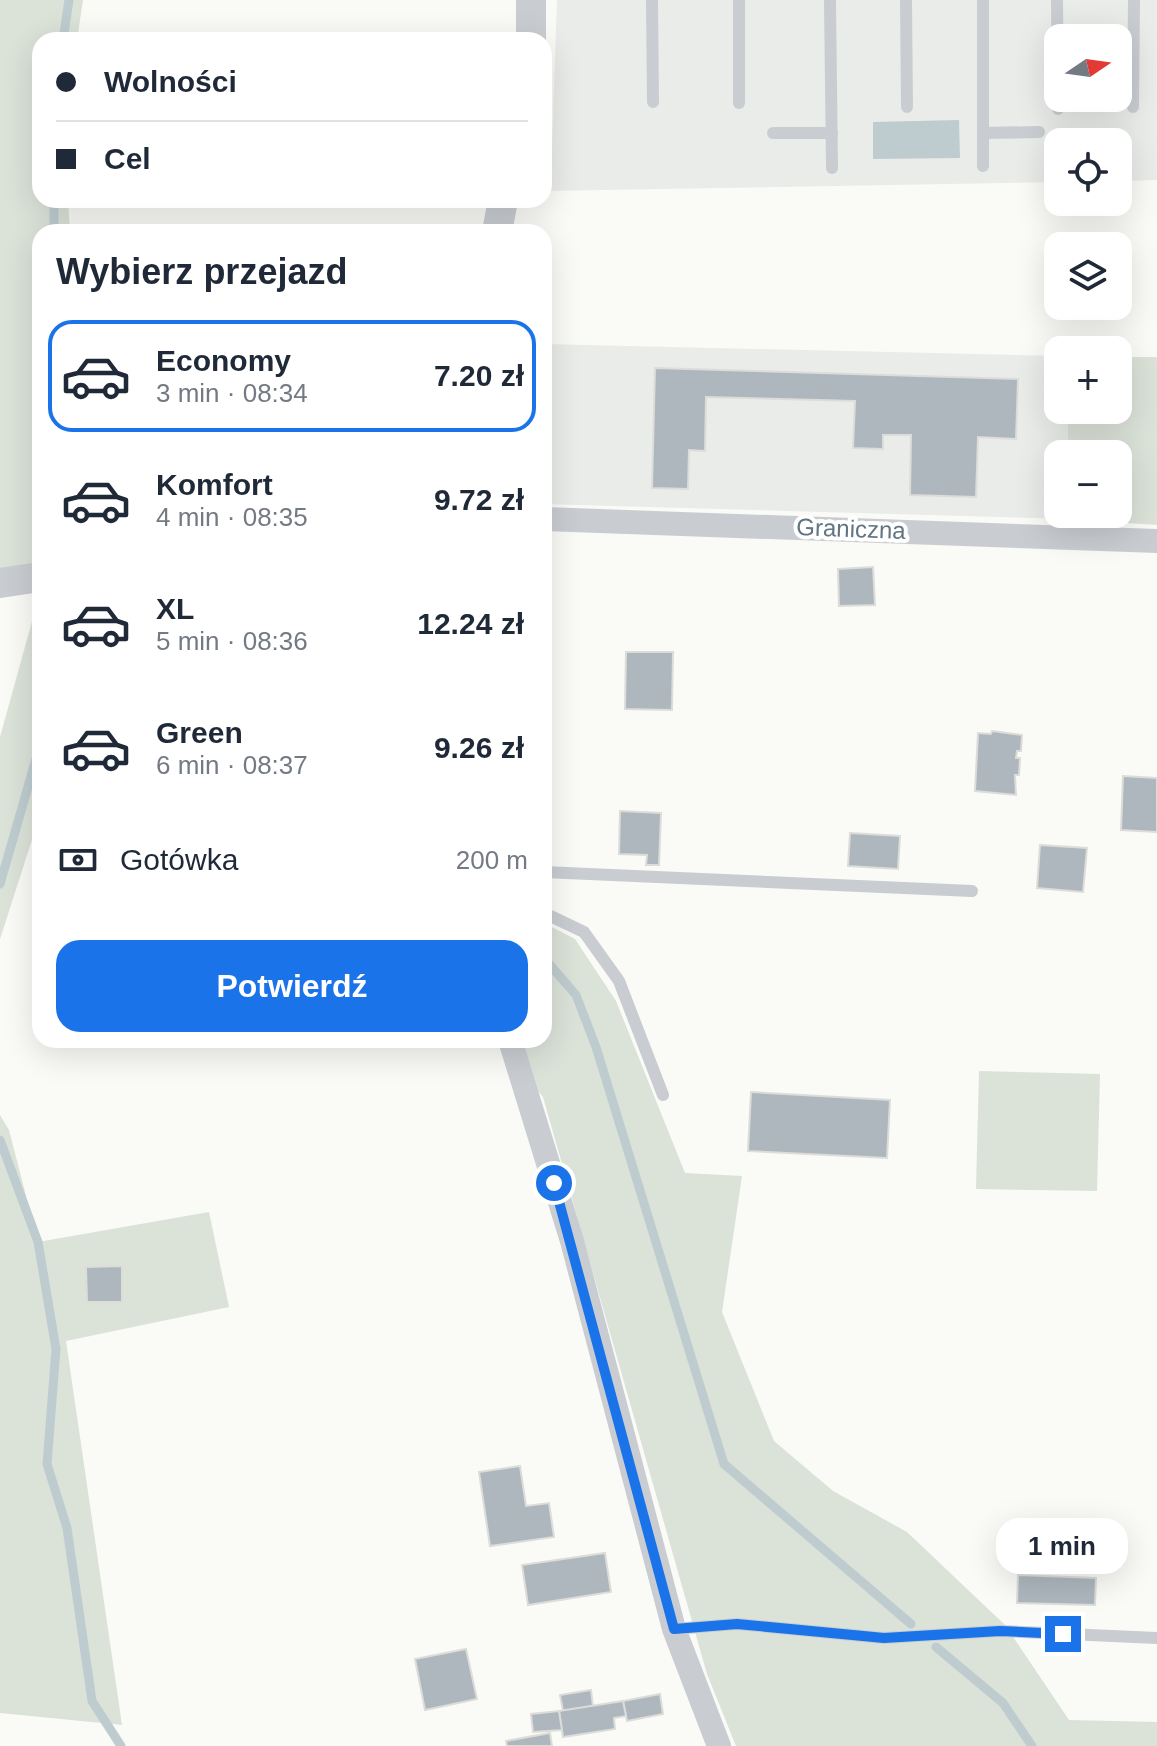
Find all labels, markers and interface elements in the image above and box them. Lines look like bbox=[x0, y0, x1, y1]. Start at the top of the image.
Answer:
north arrow bbox=[1044, 24, 1132, 112]
map controls bbox=[1044, 24, 1132, 528]
text: Wolności bbox=[104, 65, 237, 98]
button: locate bbox=[1044, 128, 1132, 216]
text: Cel bbox=[104, 142, 151, 175]
button: layers bbox=[1044, 232, 1132, 320]
text: Wybierz przejazd bbox=[56, 251, 347, 292]
button: + bbox=[1044, 336, 1132, 424]
icon: car bbox=[60, 340, 132, 412]
text: Economy bbox=[156, 344, 291, 377]
text: 7.20 zł bbox=[434, 359, 524, 392]
text: 3 min · 08:34 bbox=[156, 378, 308, 408]
button: − bbox=[1044, 440, 1132, 528]
icon: car bbox=[60, 464, 132, 536]
text: Komfort bbox=[156, 468, 273, 501]
text: 9.72 zł bbox=[434, 483, 524, 516]
text: 4 min · 08:35 bbox=[156, 502, 308, 532]
street label: Graniczna bbox=[796, 513, 907, 544]
icon: car bbox=[60, 588, 132, 660]
text: XL bbox=[156, 592, 194, 625]
text: 12.24 zł bbox=[417, 607, 524, 640]
text: 5 min · 08:36 bbox=[156, 626, 308, 656]
icon: car bbox=[60, 712, 132, 784]
text: Green bbox=[156, 716, 243, 749]
text: 9.26 zł bbox=[434, 731, 524, 764]
text: 6 min · 08:37 bbox=[156, 750, 308, 780]
icon: cash bbox=[56, 838, 100, 882]
text: Gotówka bbox=[120, 843, 238, 876]
text: 200 m bbox=[456, 845, 528, 875]
button: Potwierdź bbox=[56, 940, 528, 1032]
route start bbox=[536, 1165, 572, 1201]
callout: 1 min bbox=[997, 1518, 1129, 1574]
text: 1 min bbox=[1028, 1531, 1096, 1561]
route end bbox=[1045, 1616, 1081, 1652]

